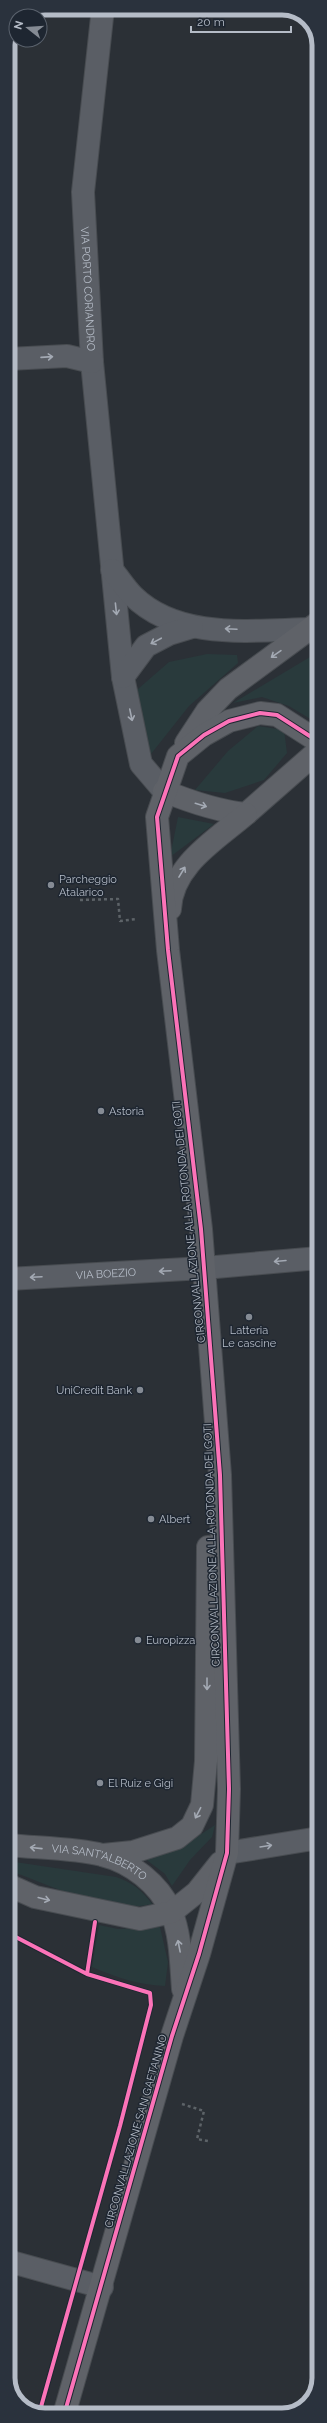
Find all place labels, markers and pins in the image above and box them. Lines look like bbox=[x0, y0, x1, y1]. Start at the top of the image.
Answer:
place label: Parcheggio Atalarico bbox=[59, 873, 117, 899]
marker: Parcheggio Atalarico bbox=[46, 880, 56, 890]
place label: Astoria bbox=[109, 1105, 144, 1118]
marker: Astoria bbox=[96, 1106, 106, 1116]
marker: Latteria Le cascine bbox=[244, 1312, 254, 1322]
place label: Latteria Le cascine bbox=[222, 1324, 277, 1350]
place label: UniCredit Bank bbox=[56, 1384, 132, 1397]
marker: UniCredit Bank bbox=[135, 1385, 145, 1395]
place label: Albert bbox=[159, 1513, 191, 1526]
marker: Albert bbox=[146, 1514, 156, 1524]
place label: Europizza bbox=[146, 1634, 195, 1647]
marker: Europizza bbox=[133, 1635, 143, 1645]
place label: El Ruiz e Gigi bbox=[108, 1777, 173, 1790]
marker: El Ruiz e Gigi bbox=[95, 1778, 105, 1788]

